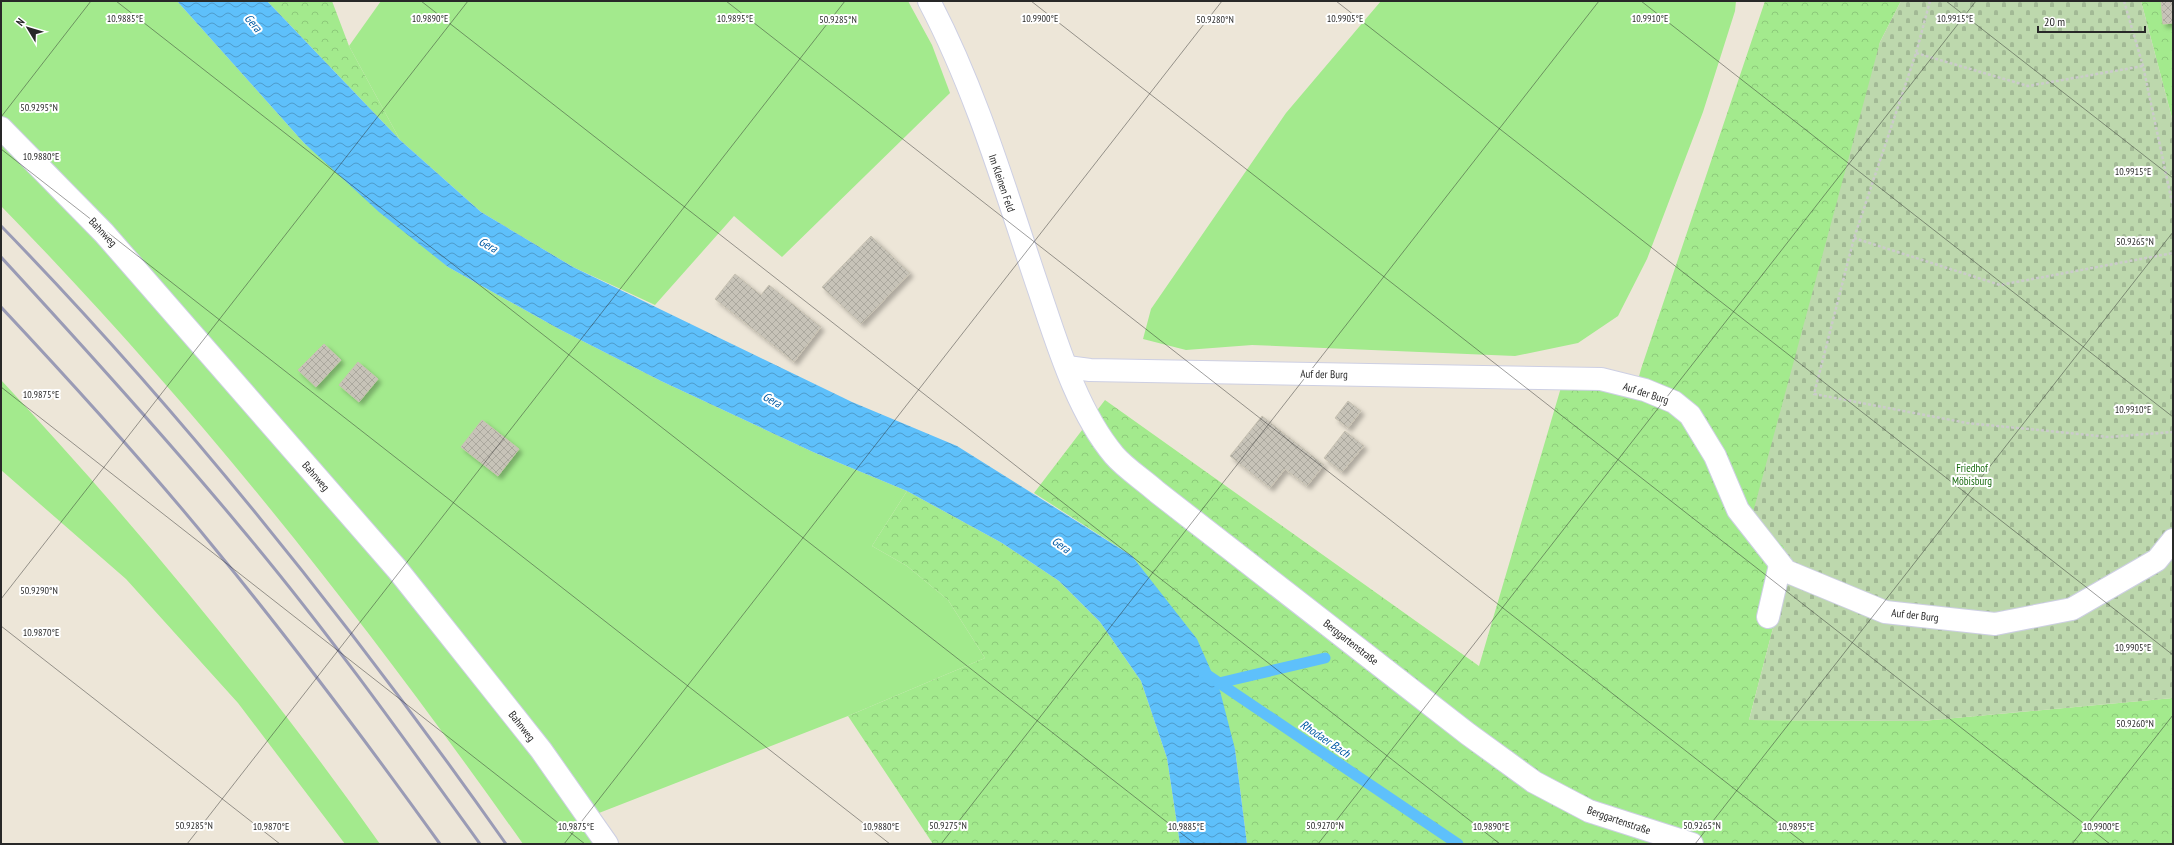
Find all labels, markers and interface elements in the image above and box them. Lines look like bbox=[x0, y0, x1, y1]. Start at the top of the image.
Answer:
north arrow bbox=[8, 8, 48, 48]
scale bar bbox=[2038, 8, 2145, 34]
water label: Gera bbox=[241, 11, 266, 36]
text: 10.9885°E bbox=[107, 12, 143, 25]
text: 10.9890°E bbox=[412, 12, 448, 25]
text: 10.9895°E bbox=[717, 12, 753, 25]
text: 10.9900°E bbox=[1022, 12, 1058, 25]
text: 10.9905°E bbox=[1327, 12, 1363, 25]
text: 10.9910°E bbox=[1632, 12, 1668, 25]
text: 10.9915°E bbox=[1937, 12, 1973, 25]
text: 50.9285°N bbox=[819, 13, 857, 26]
text: 50.9280°N bbox=[1196, 13, 1234, 26]
text: 20 m bbox=[2044, 14, 2065, 29]
text: N bbox=[13, 15, 27, 28]
text: 50.9295°N bbox=[20, 101, 58, 114]
text: 10.9880°E bbox=[23, 150, 59, 163]
street label: Im Kleinen Feld bbox=[986, 152, 1018, 214]
text: 10.9915°E bbox=[2115, 165, 2151, 178]
street label: Bahnweg bbox=[86, 214, 120, 250]
water label: Gera bbox=[476, 233, 501, 256]
text: 50.9265°N bbox=[2116, 235, 2154, 248]
street label: Auf der Burg bbox=[1300, 367, 1348, 381]
street label: Auf der Burg bbox=[1621, 379, 1671, 407]
text: 10.9875°E bbox=[23, 388, 59, 401]
water label: Gera bbox=[760, 388, 785, 411]
text: 10.9910°E bbox=[2115, 403, 2151, 416]
street label: Bahnweg bbox=[299, 458, 333, 494]
park label: Friedhof Möbisburg bbox=[1952, 461, 1992, 488]
water label: Gera bbox=[1049, 533, 1074, 557]
text: 50.9290°N bbox=[20, 584, 58, 597]
street label: Auf der Burg bbox=[1891, 606, 1940, 624]
street label: Berggartenstraße bbox=[1321, 616, 1382, 668]
text: 10.9870°E bbox=[23, 626, 59, 639]
text: 10.9905°E bbox=[2115, 641, 2151, 654]
street label: Bahnweg bbox=[506, 708, 538, 744]
water label: Rhodaer Bach bbox=[1297, 716, 1354, 761]
text: 50.9260°N bbox=[2116, 717, 2154, 730]
street label: Berggartenstraße bbox=[1585, 803, 1653, 838]
text: 50.9285°N bbox=[175, 819, 213, 832]
text: 50.9275°N bbox=[929, 819, 967, 832]
text: 50.9270°N bbox=[1306, 819, 1344, 832]
text: 50.9265°N bbox=[1683, 819, 1721, 832]
text: 10.9870°E bbox=[253, 820, 289, 833]
text: 10.9875°E bbox=[558, 820, 594, 833]
text: 10.9880°E bbox=[863, 820, 899, 833]
text: 10.9885°E bbox=[1168, 820, 1204, 833]
text: 10.9890°E bbox=[1473, 820, 1509, 833]
text: 10.9895°E bbox=[1778, 820, 1814, 833]
text: 10.9900°E bbox=[2083, 820, 2119, 833]

